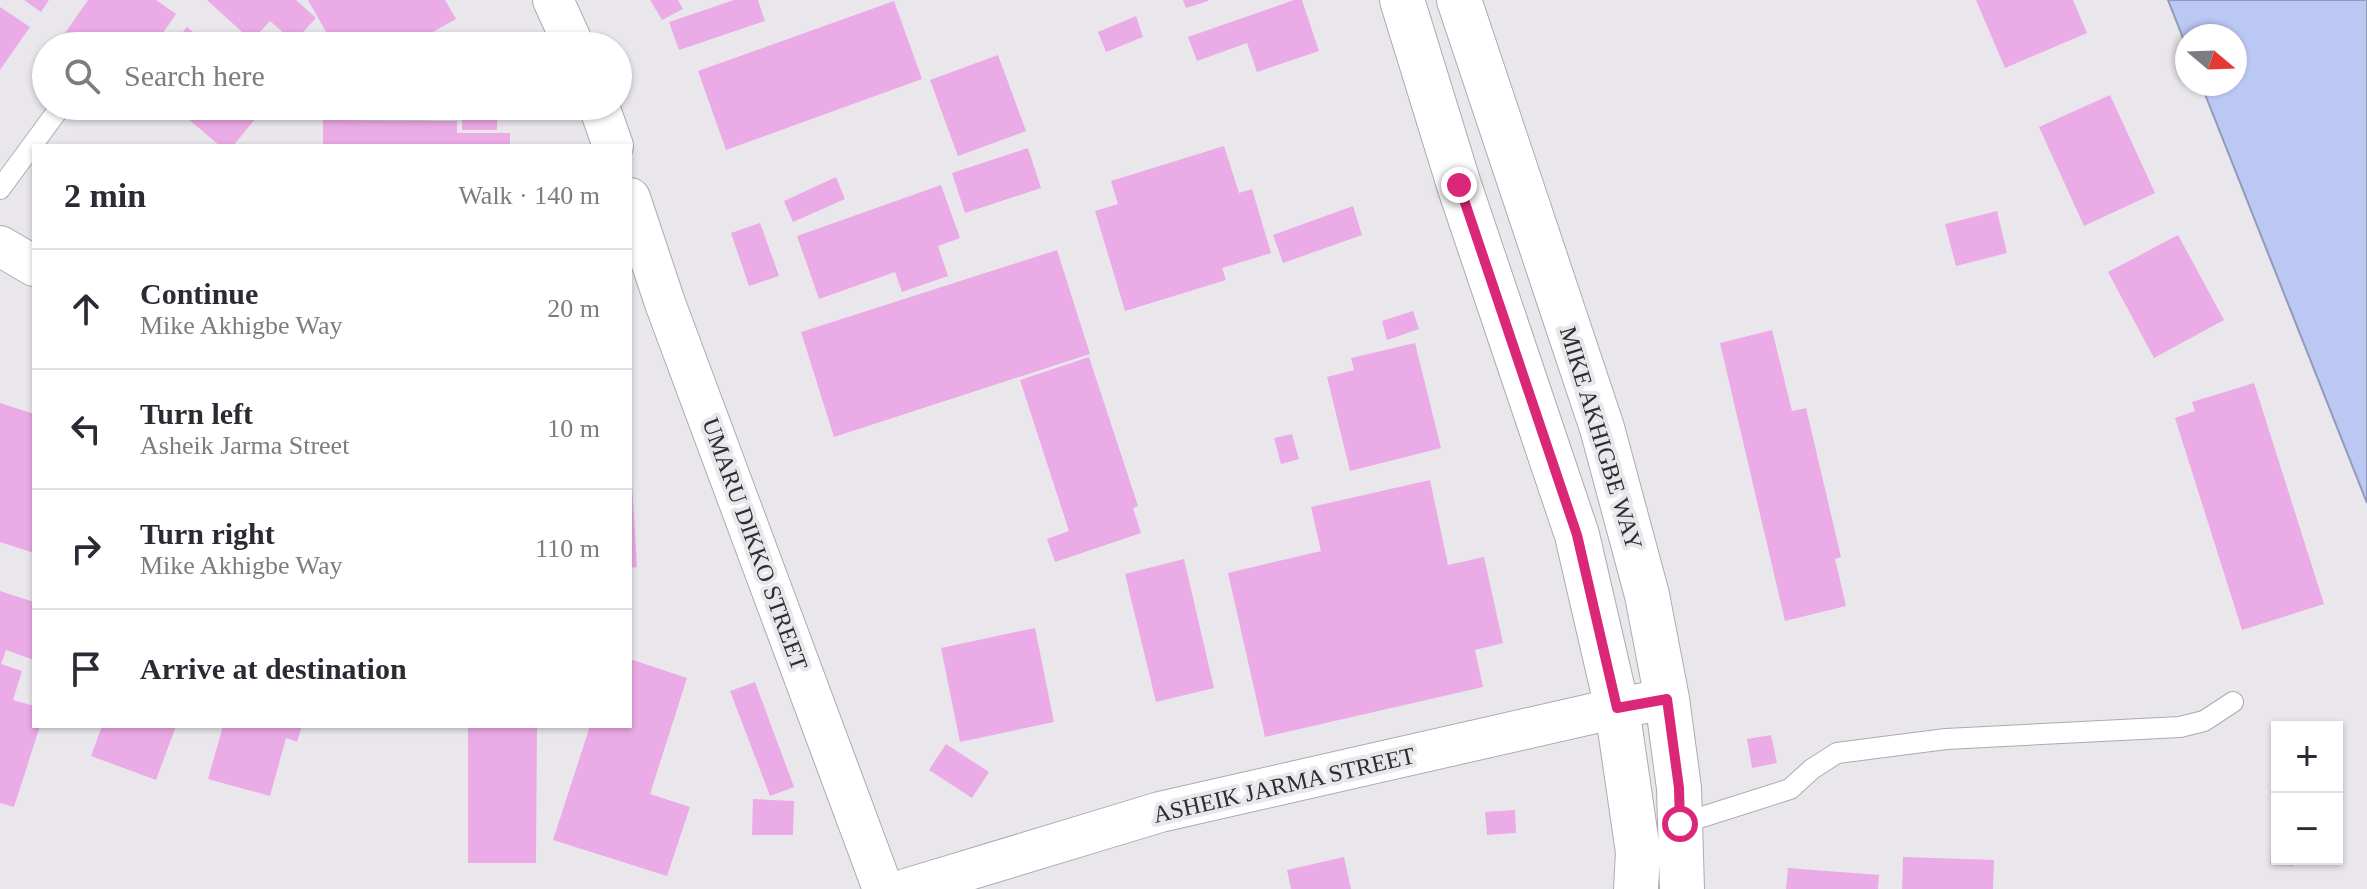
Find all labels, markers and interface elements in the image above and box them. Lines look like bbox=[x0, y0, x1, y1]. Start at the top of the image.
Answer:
north arrow bbox=[2175, 24, 2247, 96]
search box bbox=[32, 32, 632, 120]
icon: search bbox=[60, 54, 104, 98]
text: Search here bbox=[124, 59, 265, 92]
route end bbox=[1441, 167, 1477, 203]
text: 2 min bbox=[64, 177, 146, 214]
text: Walk · 140 m bbox=[458, 181, 600, 210]
text: Continue bbox=[140, 277, 258, 310]
icon: ahead bbox=[64, 287, 108, 331]
text: 20 m bbox=[547, 294, 600, 323]
text: Mike Akhigbe Way bbox=[140, 311, 343, 340]
street label: MIKE AKHIGBE WAY bbox=[1555, 323, 1647, 553]
text: Turn left bbox=[140, 397, 253, 430]
icon: left bbox=[64, 407, 108, 451]
text: 10 m bbox=[547, 414, 600, 443]
street label: UMARU DIKKO STREET bbox=[697, 414, 813, 674]
text: Asheik Jarma Street bbox=[140, 431, 349, 460]
text: Turn right bbox=[140, 517, 275, 550]
icon: right bbox=[64, 527, 108, 571]
text: 110 m bbox=[535, 534, 600, 563]
text: Mike Akhigbe Way bbox=[140, 551, 343, 580]
icon: arrive bbox=[64, 647, 108, 691]
text: Arrive at destination bbox=[140, 652, 407, 685]
map controls bbox=[2271, 721, 2343, 865]
button: + bbox=[2271, 721, 2343, 793]
street label: ASHEIK JARMA STREET bbox=[1150, 742, 1418, 828]
button: − bbox=[2271, 793, 2343, 865]
route start bbox=[1662, 806, 1698, 842]

